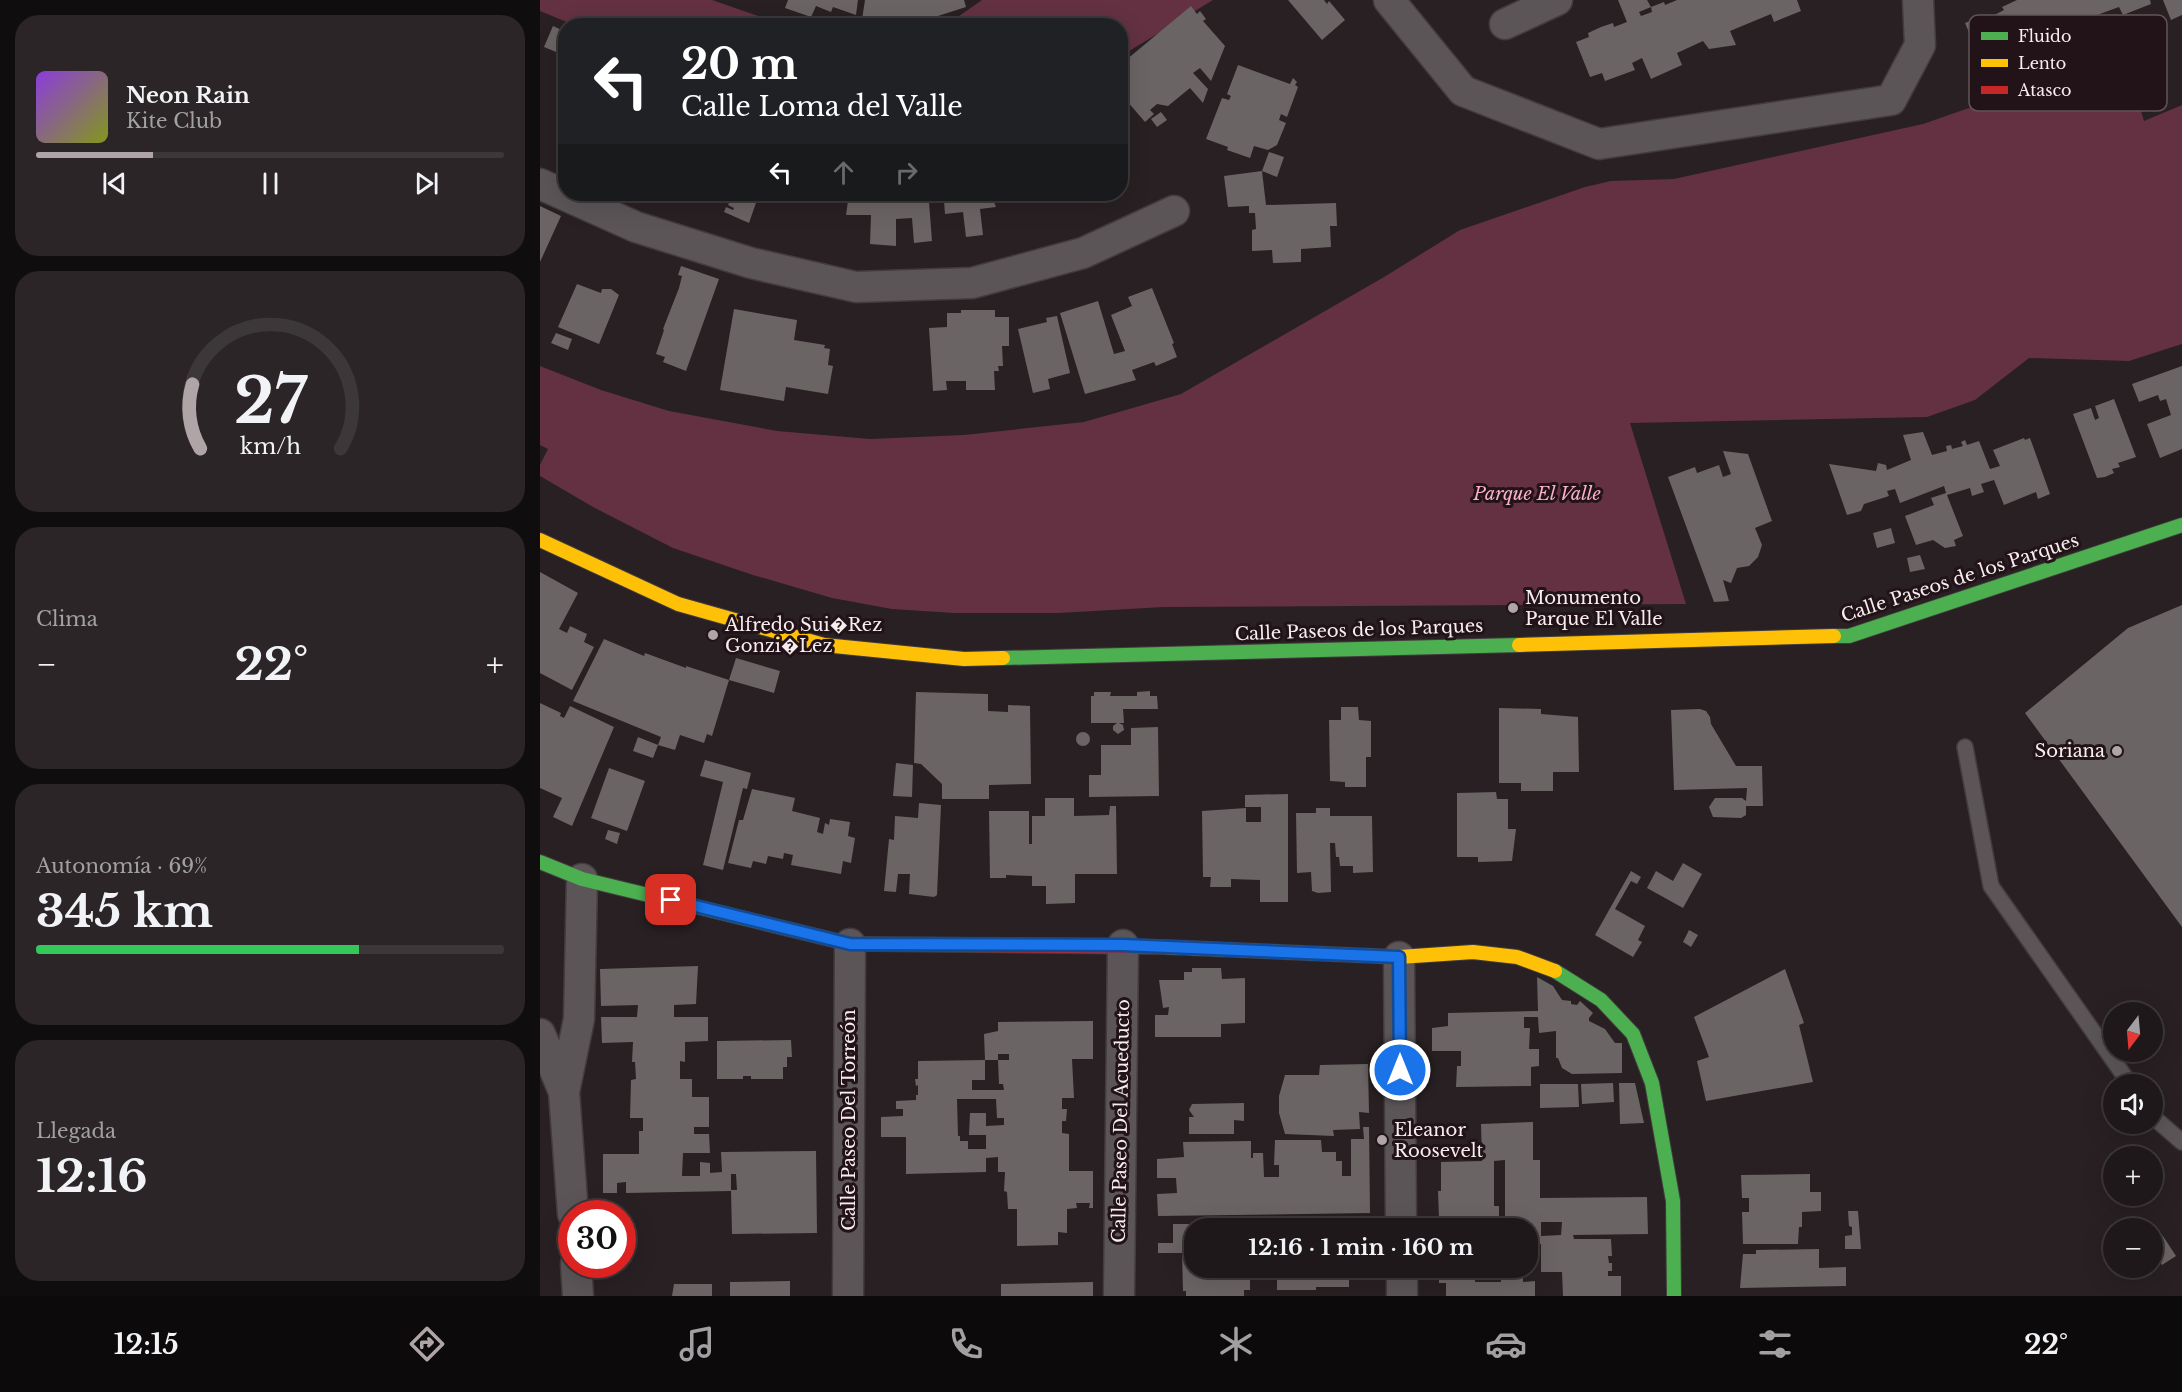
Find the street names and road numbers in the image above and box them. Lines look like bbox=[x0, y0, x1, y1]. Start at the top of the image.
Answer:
street label: Calle Paseos de los Parques bbox=[1838, 529, 2082, 627]
street label: Calle Paseos de los Parques bbox=[1234, 615, 1484, 645]
street label: Calle Paseo Del Acueducto bbox=[1108, 999, 1134, 1243]
street label: Calle Paseo Del Torreón bbox=[838, 1009, 860, 1231]

